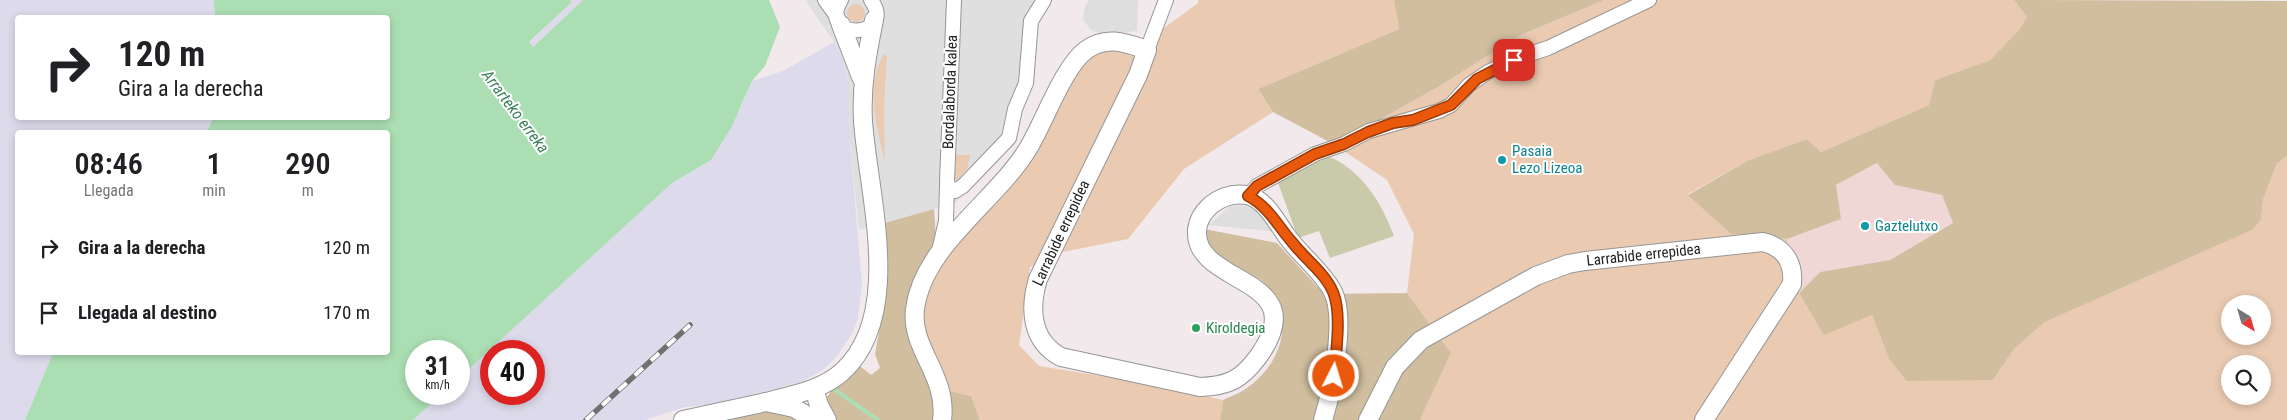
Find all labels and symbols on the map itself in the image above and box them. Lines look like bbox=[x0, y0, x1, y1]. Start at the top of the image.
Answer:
street label: Bordalaborda kalea bbox=[939, 35, 961, 149]
pin bbox=[1493, 39, 1535, 81]
water label: Arrarteko erreka bbox=[478, 65, 553, 157]
place label: Pasaia Lezo Lizeoa bbox=[1512, 142, 1582, 177]
marker: Pasaia Lezo Lizeoa bbox=[1496, 154, 1508, 166]
street label: Larrabide errepidea bbox=[1029, 177, 1093, 289]
place label: Gaztelutxo bbox=[1875, 217, 1938, 235]
marker: Gaztelutxo bbox=[1859, 220, 1871, 232]
street label: Larrabide errepidea bbox=[1586, 240, 1702, 270]
north arrow bbox=[2221, 295, 2271, 345]
place label: Kiroldegia bbox=[1206, 319, 1266, 337]
marker: Kiroldegia bbox=[1190, 322, 1202, 334]
speed limit sign: 40 bbox=[480, 340, 545, 405]
position arrow bbox=[1307, 349, 1359, 401]

